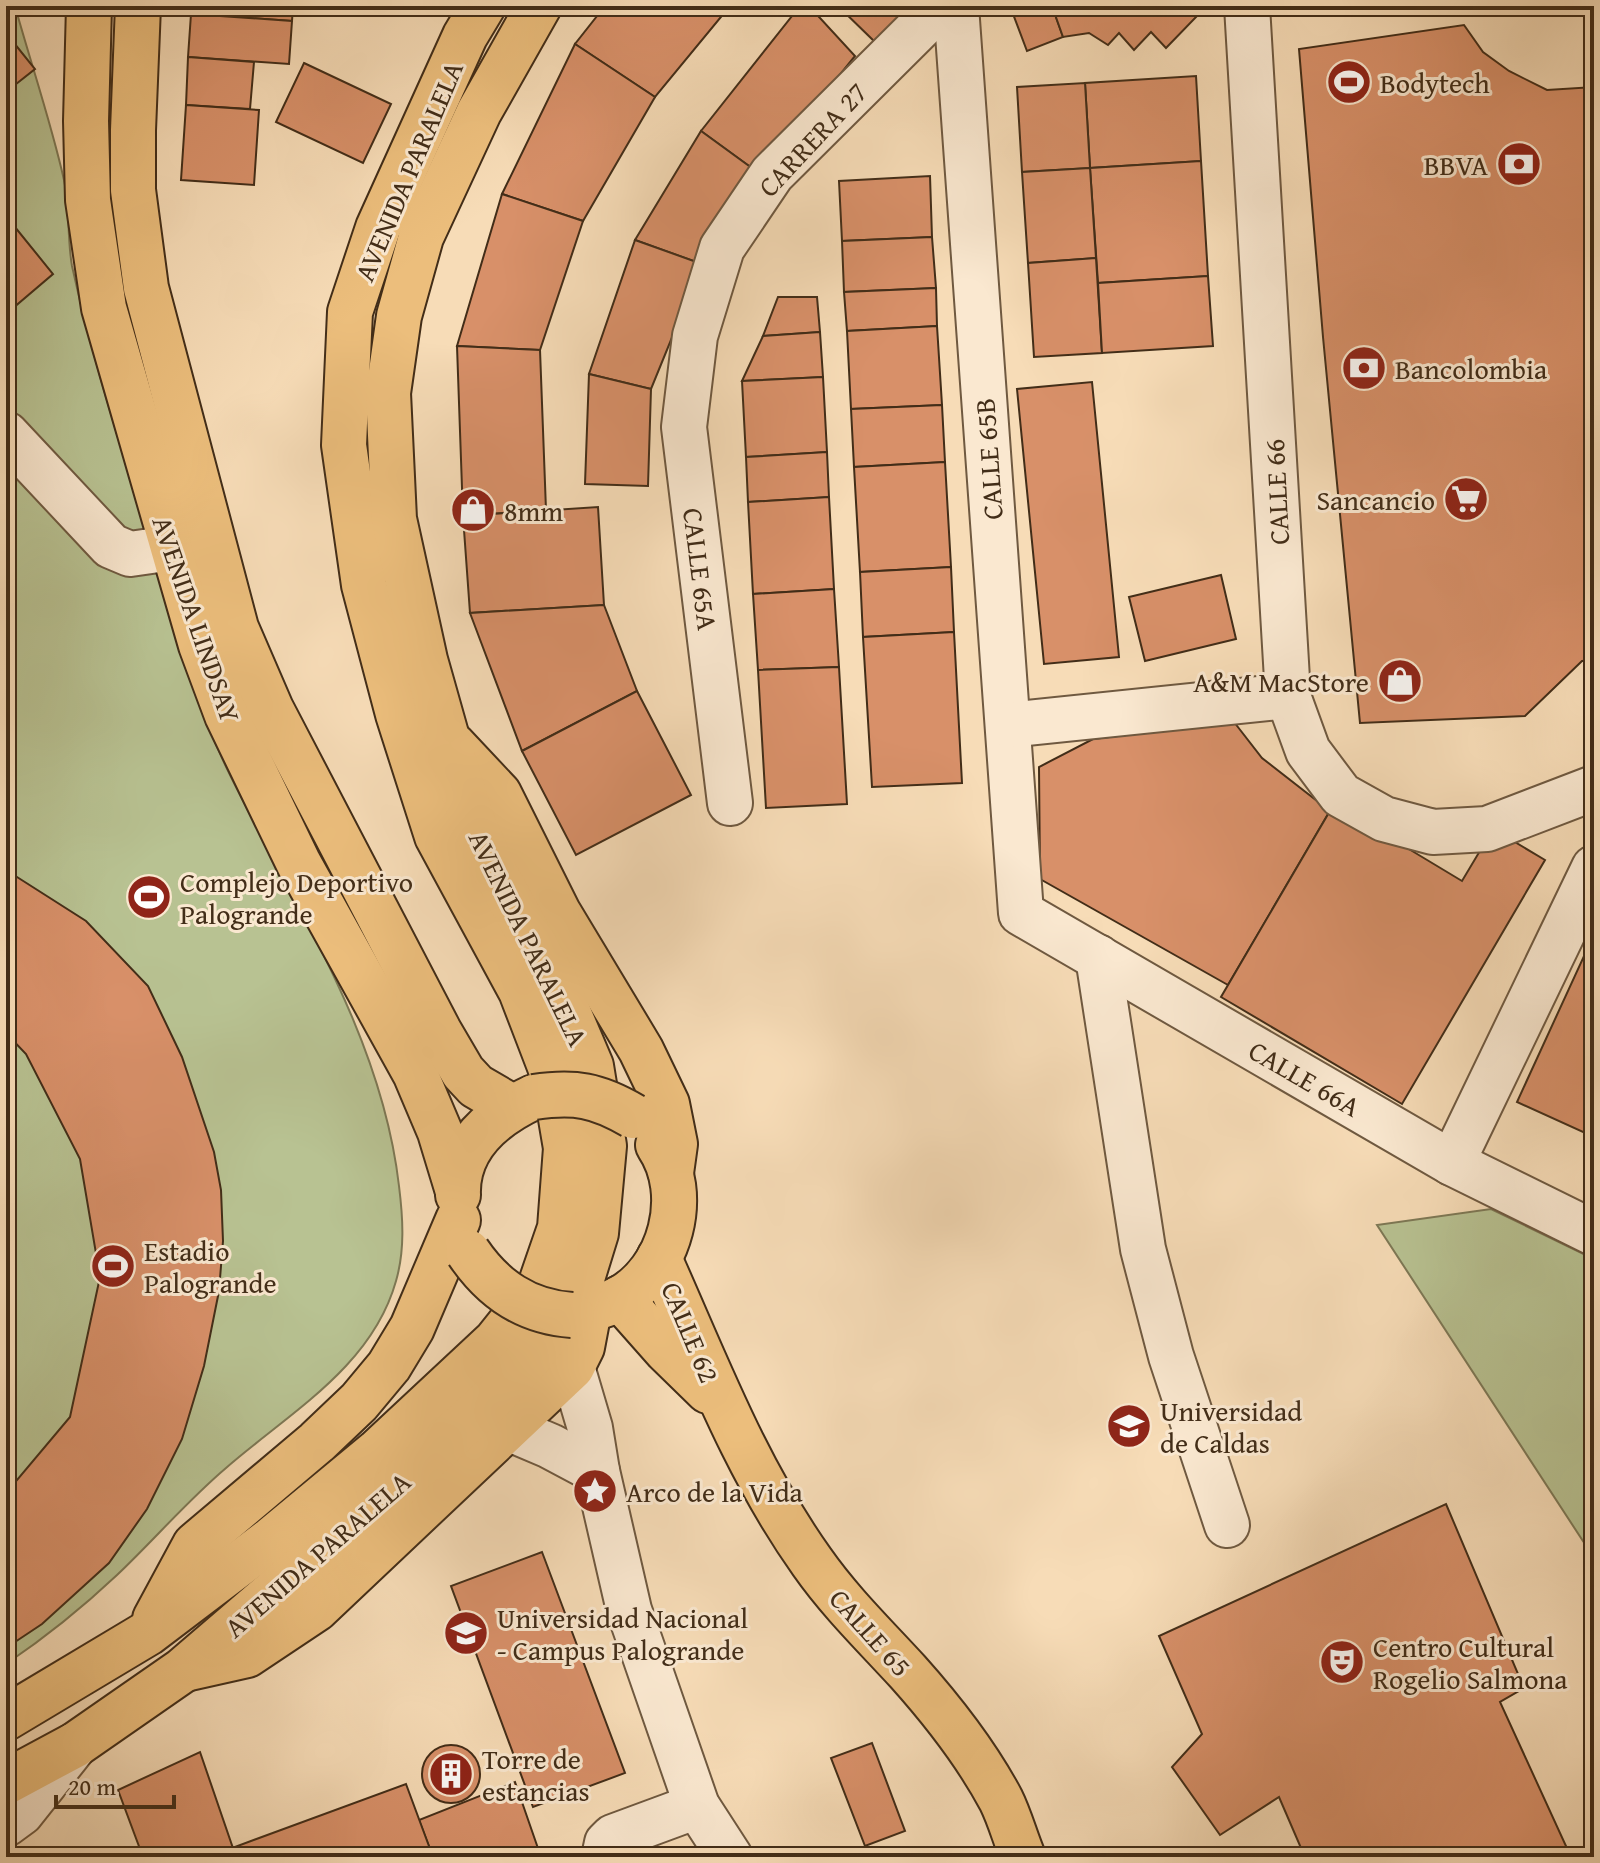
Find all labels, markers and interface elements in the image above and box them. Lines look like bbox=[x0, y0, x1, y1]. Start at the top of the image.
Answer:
street label: AVENIDA PARALELA bbox=[343, 55, 473, 287]
sports icon: Bodytech bbox=[1325, 58, 1373, 106]
place label: Bodytech bbox=[1380, 62, 1490, 103]
street label: CARRERA 27 bbox=[748, 72, 876, 206]
bank icon: BBVA bbox=[1495, 140, 1543, 188]
place label: BBVA bbox=[1424, 144, 1488, 185]
bank icon: Bancolombia bbox=[1340, 344, 1388, 392]
place label: Bancolombia bbox=[1395, 348, 1548, 389]
street label: CALLE 65B bbox=[963, 397, 1013, 521]
street label: CALLE 66 bbox=[1253, 438, 1299, 546]
supermarket icon: Sancancio bbox=[1442, 475, 1490, 523]
place label: Sancancio bbox=[1316, 479, 1435, 520]
shop icon: 8mm bbox=[449, 486, 497, 534]
place label: 8mm bbox=[504, 490, 563, 531]
street label: CALLE 65A bbox=[673, 505, 729, 633]
street label: AVENIDA LINDSAY bbox=[142, 510, 252, 728]
shop icon: A&M MacStore bbox=[1376, 657, 1424, 705]
place label: A&M MacStore bbox=[1193, 661, 1369, 702]
street label: AVENIDA PARALELA bbox=[459, 823, 599, 1053]
place label: Complejo Deportivo Palogrande bbox=[180, 861, 413, 934]
sports icon: Complejo Deportivo Palogrande bbox=[125, 873, 173, 921]
street label: CALLE 66A bbox=[1242, 1030, 1369, 1127]
place label: Estadio Palogrande bbox=[144, 1230, 277, 1303]
sports icon: Estadio Palogrande bbox=[89, 1242, 137, 1290]
street label: CALLE 62 bbox=[651, 1275, 731, 1389]
place label: Universidad de Caldas bbox=[1160, 1390, 1302, 1463]
school or university icon: Universidad de Caldas bbox=[1105, 1402, 1153, 1450]
street label: AVENIDA PARALELA bbox=[215, 1461, 419, 1647]
place icon: Arco de la Vida bbox=[571, 1467, 619, 1515]
place label: Arco de la Vida bbox=[626, 1471, 804, 1512]
street label: CALLE 65 bbox=[820, 1579, 922, 1685]
place label: Universidad Nacional - Campus Palogrande bbox=[497, 1597, 748, 1670]
school or university icon: Universidad Nacional - Campus Palogrande bbox=[442, 1609, 490, 1657]
place label: Centro Cultural Rogelio Salmona bbox=[1373, 1626, 1568, 1699]
theatre icon: Centro Cultural Rogelio Salmona bbox=[1318, 1638, 1366, 1686]
place label: Torre de estancias bbox=[482, 1738, 590, 1811]
building icon: Torre de estancias bbox=[427, 1750, 475, 1798]
scale bar bbox=[56, 1759, 174, 1809]
text: 20 m bbox=[68, 1769, 116, 1804]

